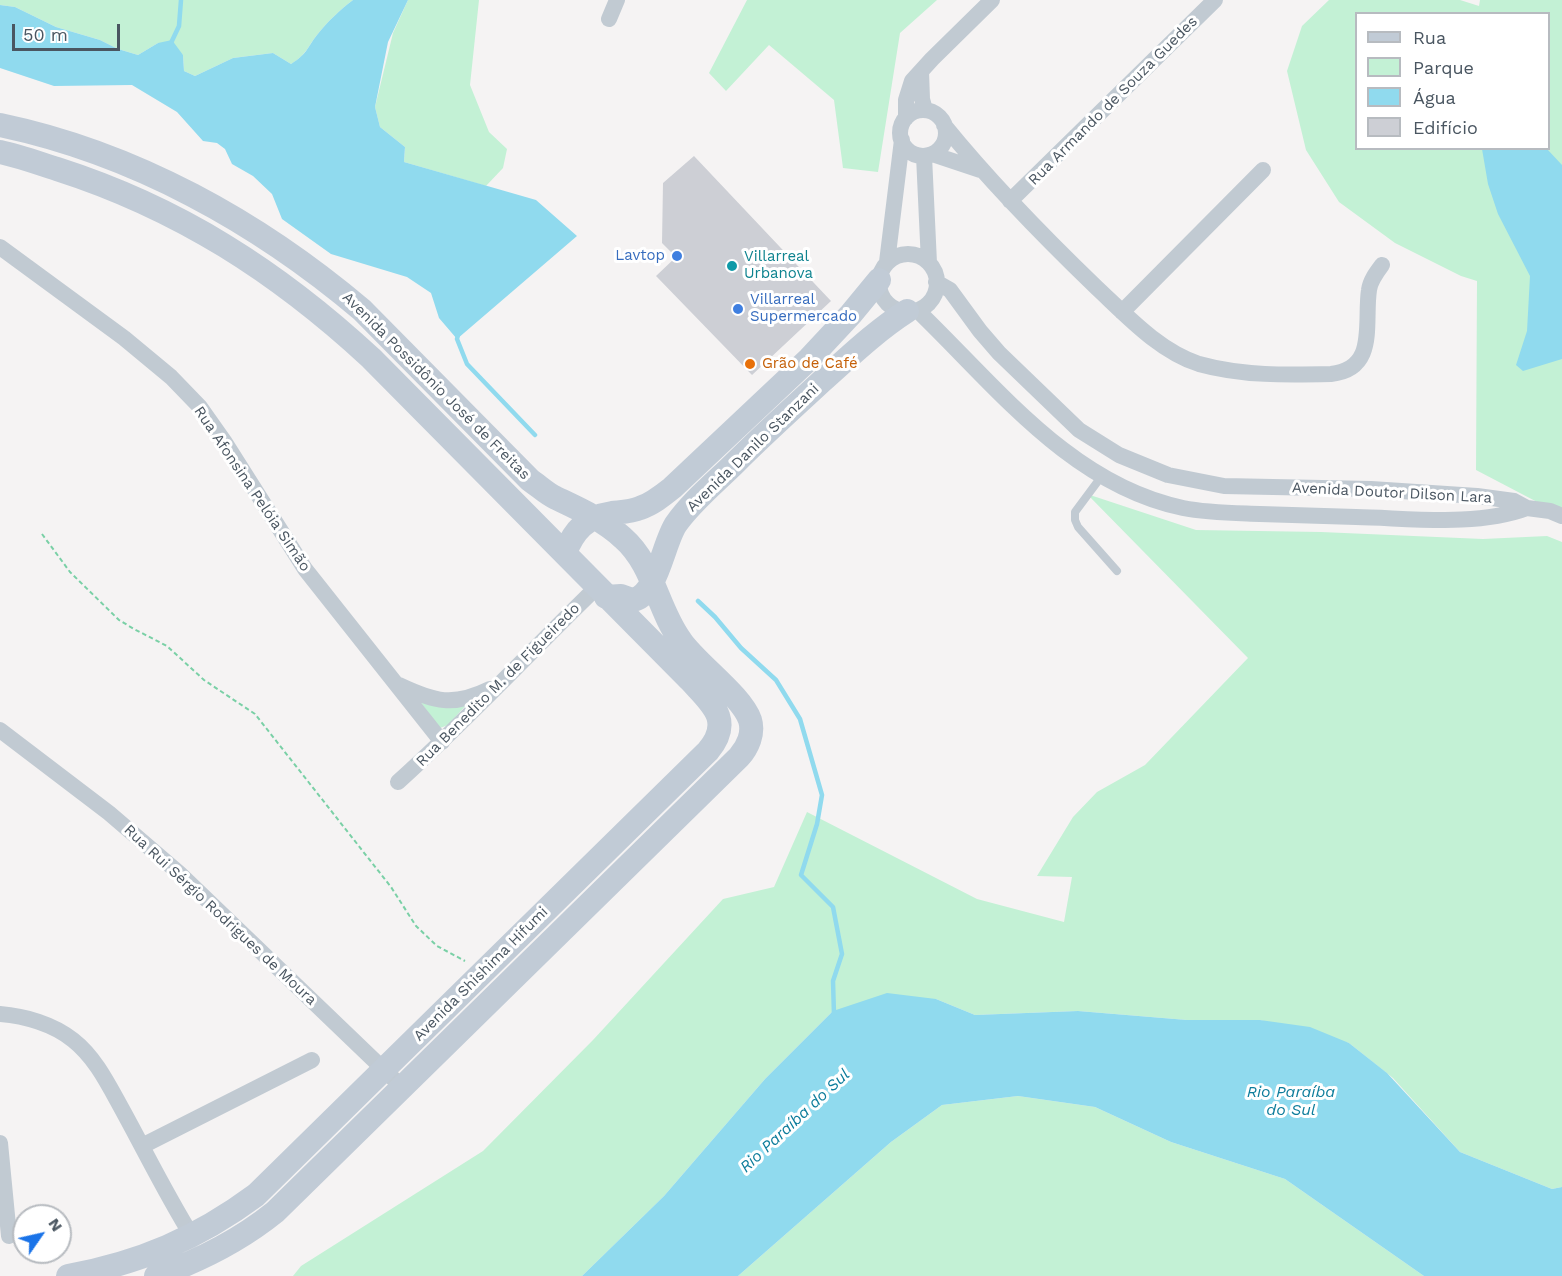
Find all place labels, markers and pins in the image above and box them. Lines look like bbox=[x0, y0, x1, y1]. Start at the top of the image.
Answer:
place label: Lavtop bbox=[615, 247, 665, 265]
place label: Villarreal Urbanova bbox=[744, 248, 813, 283]
marker: Lavtop bbox=[670, 249, 684, 263]
marker: Villarreal Urbanova bbox=[725, 259, 739, 273]
place label: Villarreal Supermercado bbox=[750, 291, 857, 326]
marker: Villarreal Supermercado bbox=[731, 302, 745, 316]
place label: Grão de Café bbox=[762, 355, 858, 373]
marker: Grão de Café bbox=[743, 357, 757, 371]

